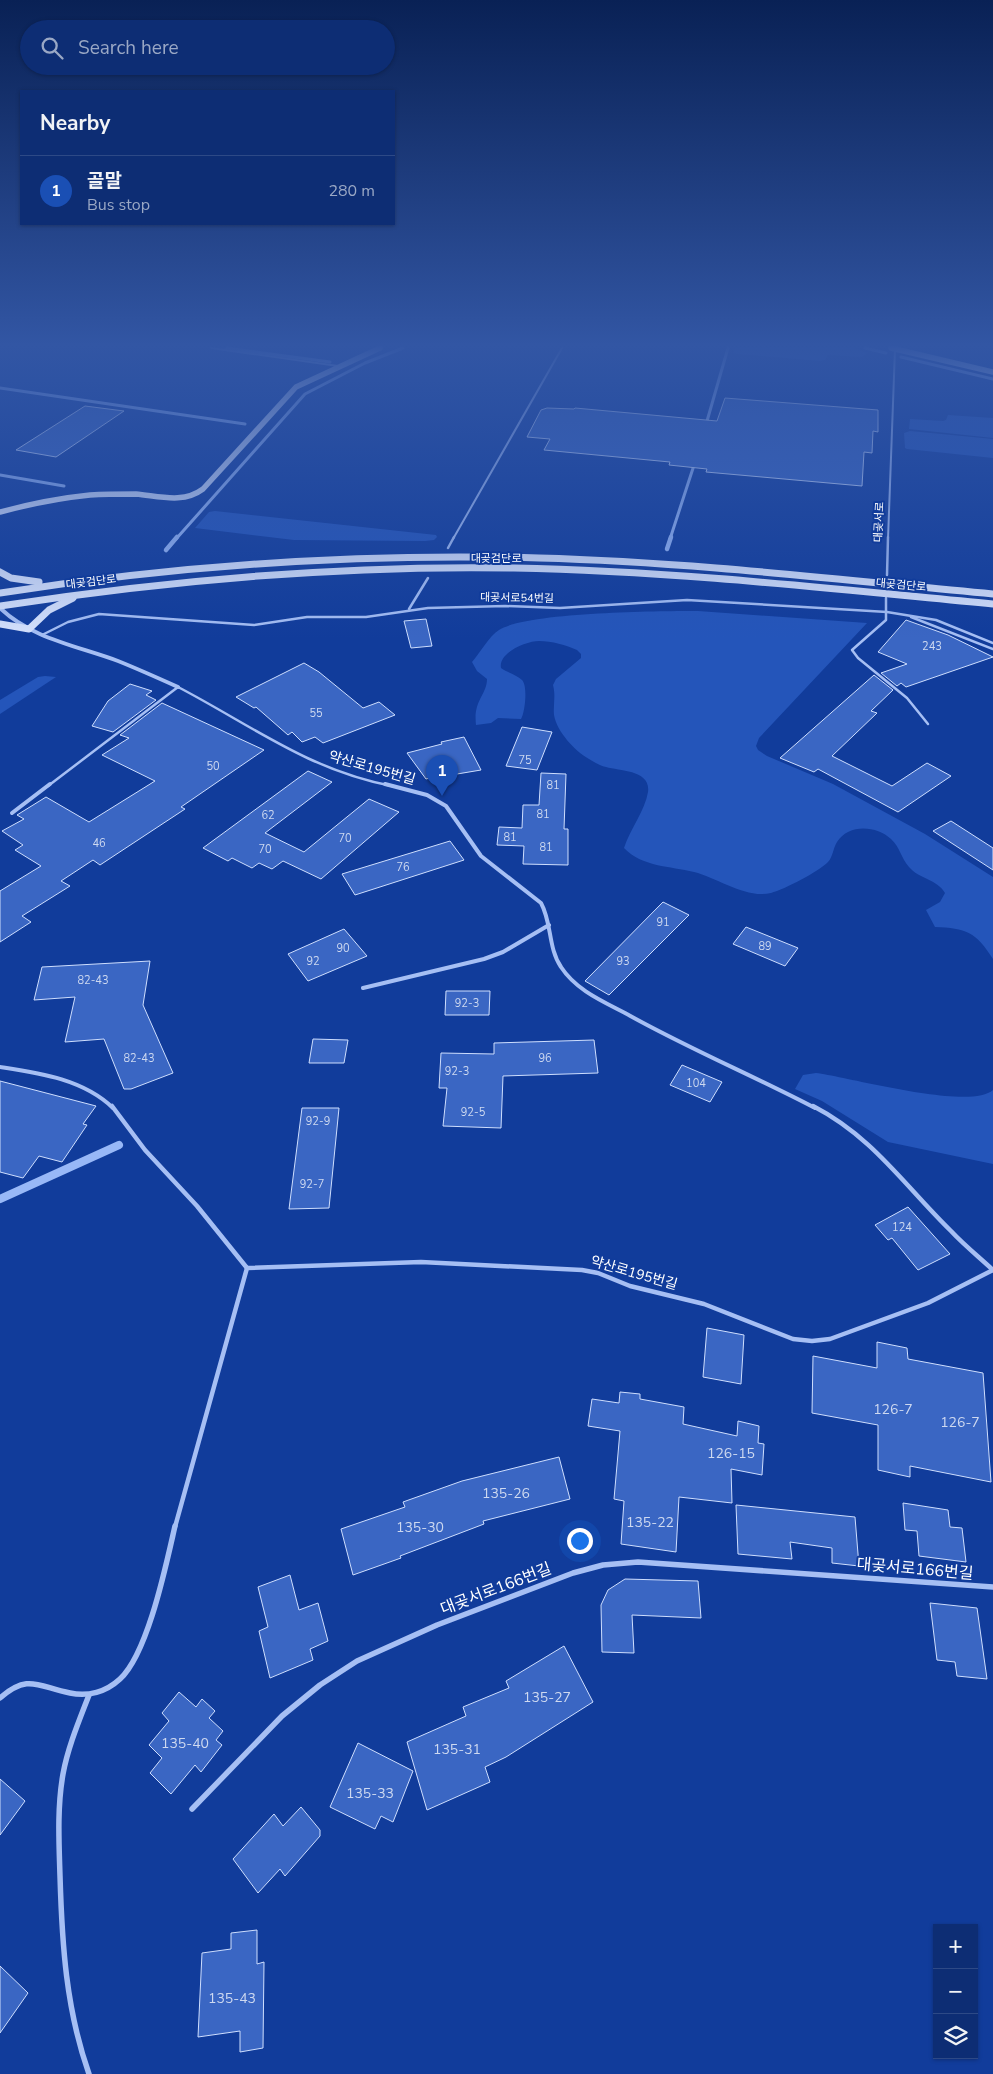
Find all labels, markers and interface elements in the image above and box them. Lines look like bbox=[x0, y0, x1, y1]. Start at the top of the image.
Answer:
search box bbox=[20, 20, 395, 75]
icon: search bbox=[38, 34, 66, 62]
text: Search here bbox=[78, 35, 179, 61]
text: Nearby bbox=[40, 109, 110, 137]
text: 골말 bbox=[87, 168, 122, 194]
text: 1 bbox=[51, 180, 61, 202]
text: 280 m bbox=[328, 180, 375, 202]
text: Bus stop bbox=[87, 194, 150, 216]
street label: 대곶서로 bbox=[870, 501, 888, 543]
street label: 대곶검단로 bbox=[471, 551, 521, 566]
street label: 대곶검단로 bbox=[65, 571, 117, 593]
street label: 대곶검단로 bbox=[875, 575, 927, 595]
street label: 대곶서로54번길 bbox=[480, 590, 554, 606]
house number: 243 bbox=[922, 639, 942, 654]
house number: 55 bbox=[309, 706, 323, 721]
street label: 약산로195번길 bbox=[326, 747, 418, 789]
house number: 75 bbox=[518, 753, 532, 768]
pin: 1 bbox=[426, 755, 458, 796]
house number: 50 bbox=[206, 759, 220, 774]
house number: 81 bbox=[546, 778, 560, 793]
house number: 81 bbox=[536, 807, 550, 822]
house number: 62 bbox=[261, 808, 275, 823]
house number: 81 bbox=[503, 830, 517, 845]
house number: 70 bbox=[338, 831, 352, 846]
house number: 46 bbox=[92, 836, 106, 851]
house number: 81 bbox=[539, 840, 553, 855]
house number: 70 bbox=[258, 842, 272, 857]
house number: 76 bbox=[396, 860, 410, 875]
house number: 91 bbox=[656, 915, 670, 930]
house number: 89 bbox=[758, 939, 772, 954]
house number: 90 bbox=[336, 941, 350, 956]
house number: 92 bbox=[306, 954, 320, 969]
house number: 93 bbox=[616, 954, 630, 969]
house number: 82-43 bbox=[77, 973, 109, 988]
house number: 92-3 bbox=[455, 996, 479, 1011]
house number: 82-43 bbox=[123, 1051, 155, 1066]
house number: 96 bbox=[538, 1051, 552, 1066]
house number: 92-3 bbox=[445, 1064, 469, 1079]
house number: 104 bbox=[686, 1076, 706, 1091]
house number: 92-5 bbox=[461, 1105, 486, 1120]
house number: 92-9 bbox=[306, 1114, 330, 1129]
house number: 92-7 bbox=[300, 1177, 324, 1192]
house number: 124 bbox=[892, 1220, 912, 1235]
street label: 약산로195번길 bbox=[588, 1252, 680, 1294]
house number: 126-7 bbox=[873, 1400, 913, 1419]
house number: 126-7 bbox=[940, 1413, 980, 1432]
house number: 126-15 bbox=[707, 1444, 755, 1463]
house number: 135-26 bbox=[482, 1484, 530, 1503]
house number: 135-22 bbox=[626, 1513, 674, 1532]
house number: 135-30 bbox=[396, 1518, 444, 1537]
your location bbox=[567, 1528, 593, 1554]
street label: 대곶서로166번길 bbox=[856, 1553, 974, 1585]
street label: 대곶서로166번길 bbox=[437, 1558, 555, 1620]
house number: 135-27 bbox=[523, 1688, 571, 1707]
house number: 135-40 bbox=[161, 1734, 209, 1753]
house number: 135-31 bbox=[433, 1740, 481, 1759]
house number: 135-33 bbox=[346, 1784, 394, 1803]
map controls bbox=[933, 1924, 978, 2059]
button: + bbox=[933, 1924, 978, 1969]
button: − bbox=[933, 1969, 978, 2014]
house number: 135-43 bbox=[208, 1989, 256, 2008]
button: layers bbox=[933, 2014, 978, 2059]

